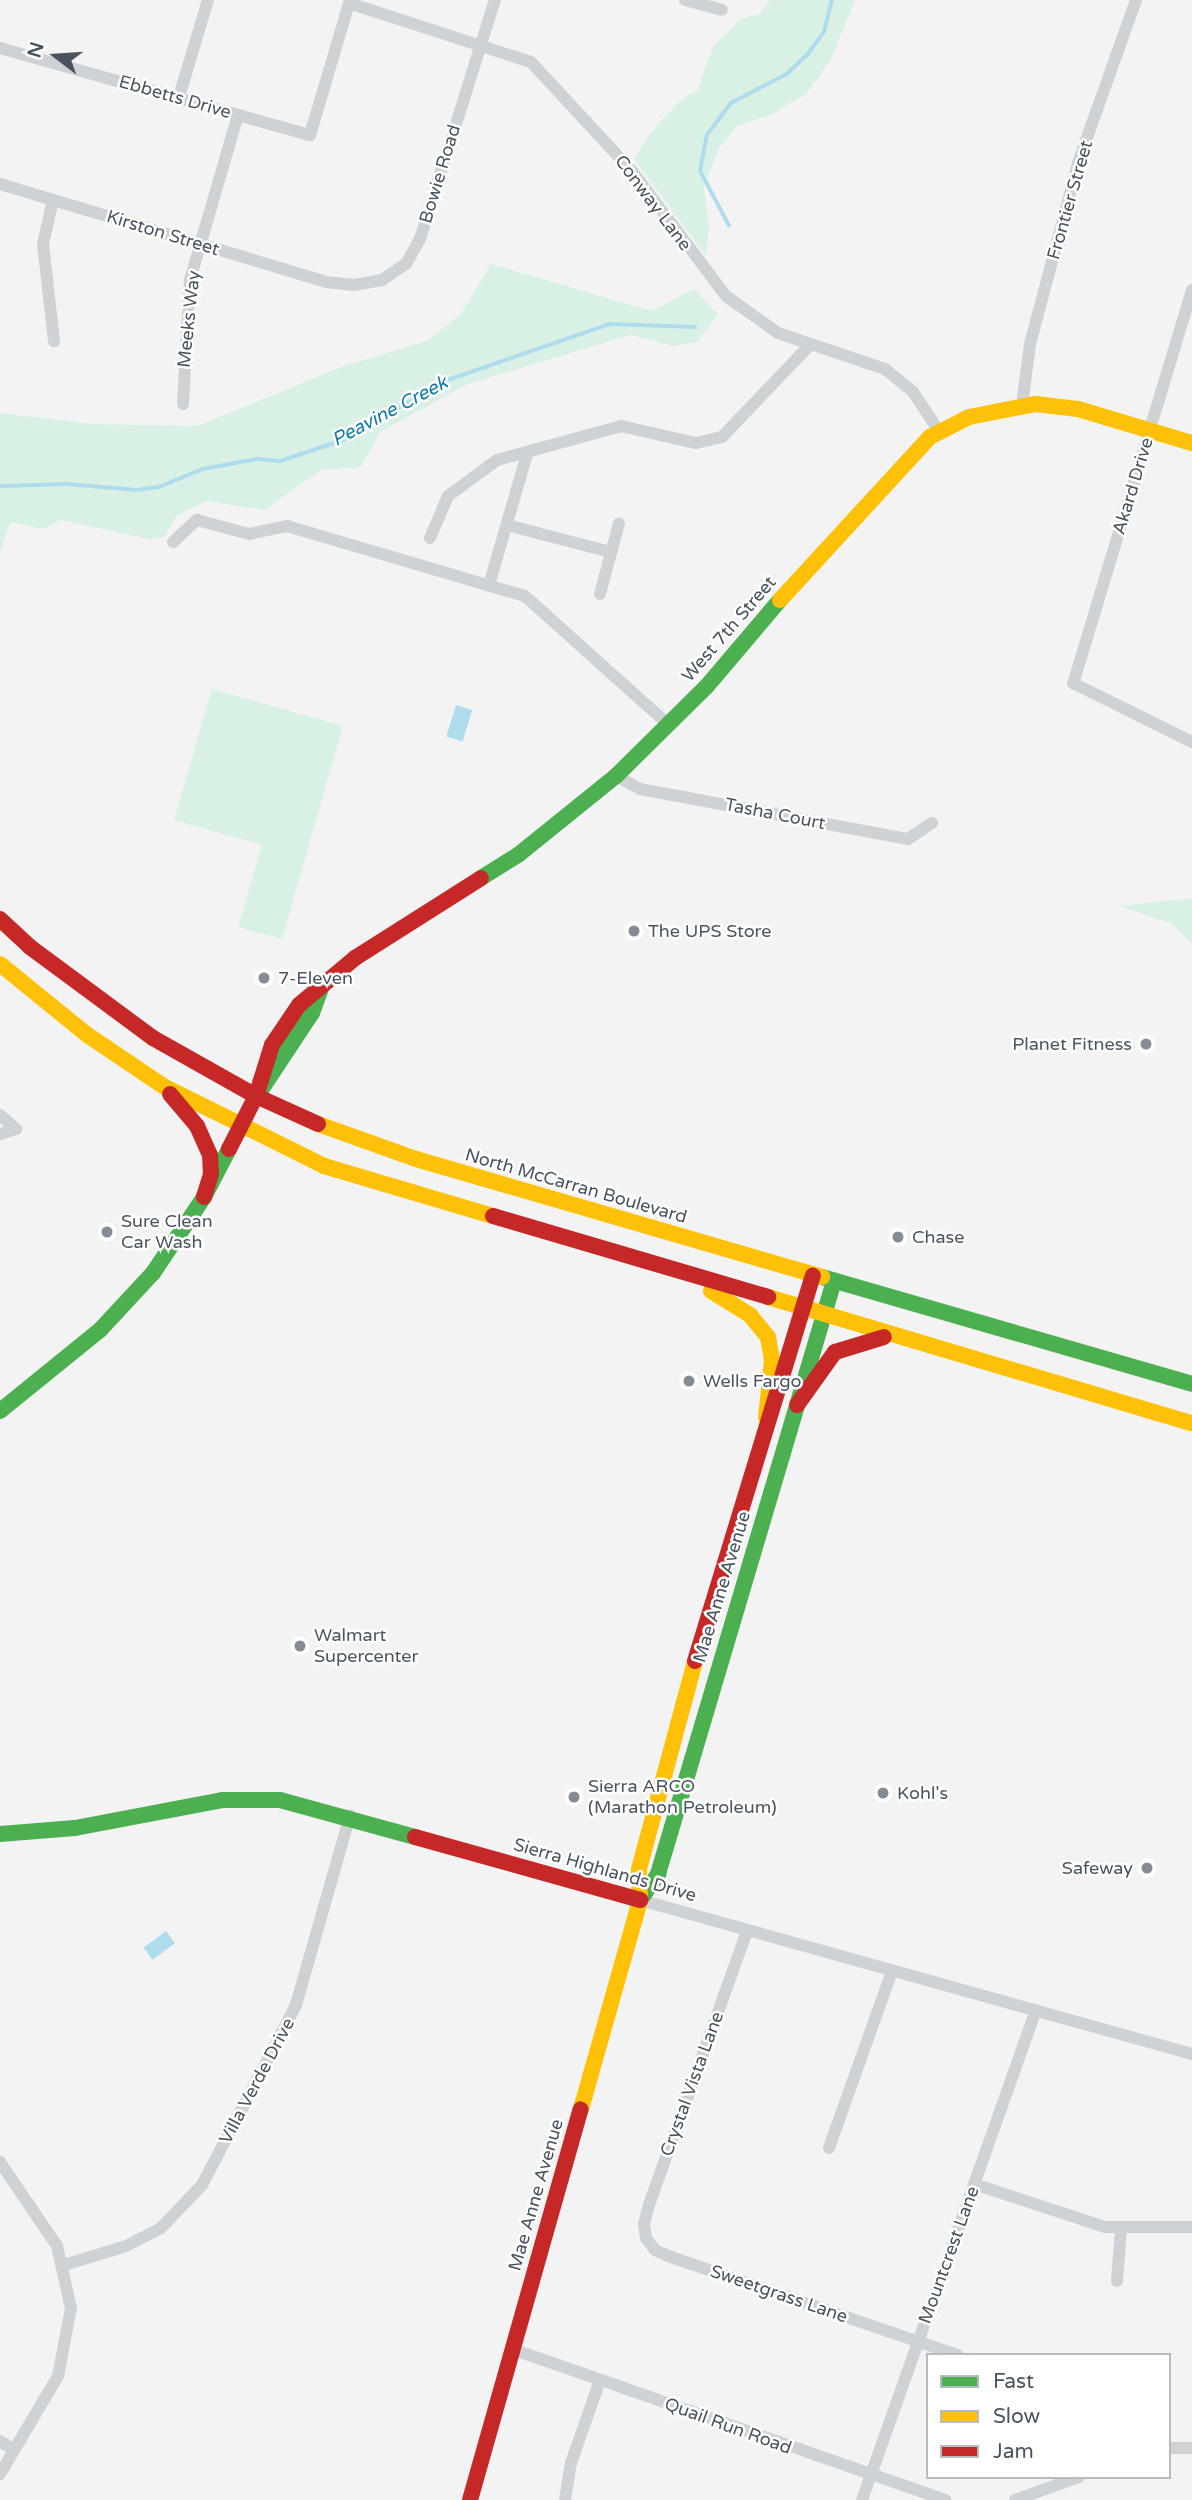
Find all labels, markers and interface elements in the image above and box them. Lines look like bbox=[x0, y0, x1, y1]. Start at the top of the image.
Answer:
north arrow bbox=[21, 21, 91, 91]
text: N bbox=[23, 39, 49, 60]
street label: Ebbetts Drive bbox=[116, 71, 234, 123]
street label: Bowie Road bbox=[415, 122, 465, 226]
street label: Frontier Street bbox=[1043, 138, 1097, 262]
street label: Conway Lane bbox=[610, 151, 696, 255]
street label: Kirston Street bbox=[104, 206, 222, 260]
street label: Meeks Way bbox=[173, 269, 205, 369]
water label: Peavine Creek bbox=[328, 372, 452, 452]
street label: Akard Drive bbox=[1108, 435, 1158, 537]
street label: West 7th Street bbox=[677, 572, 781, 686]
street label: Tasha Court bbox=[723, 794, 827, 834]
place label: The UPS Store bbox=[648, 920, 771, 942]
marker: The UPS Store bbox=[626, 923, 642, 939]
place label: 7-Eleven bbox=[278, 967, 353, 989]
marker: 7-Eleven bbox=[256, 970, 272, 986]
place label: Planet Fitness bbox=[1012, 1033, 1132, 1055]
marker: Planet Fitness bbox=[1138, 1036, 1154, 1052]
street label: North McCarran Boulevard bbox=[463, 1144, 689, 1228]
place label: Sure Clean Car Wash bbox=[121, 1211, 213, 1254]
marker: Sure Clean Car Wash bbox=[99, 1224, 115, 1240]
place label: Chase bbox=[912, 1226, 964, 1248]
marker: Chase bbox=[890, 1229, 906, 1245]
place label: Wells Fargo bbox=[703, 1370, 801, 1392]
marker: Wells Fargo bbox=[681, 1373, 697, 1389]
street label: Mae Anne Avenue bbox=[689, 1509, 755, 1665]
place label: Walmart Supercenter bbox=[314, 1625, 418, 1668]
marker: Walmart Supercenter bbox=[292, 1638, 308, 1654]
place label: Sierra ARCO (Marathon Petroleum) bbox=[588, 1776, 777, 1818]
place label: Kohl's bbox=[897, 1782, 948, 1804]
marker: Kohl's bbox=[875, 1785, 891, 1801]
marker: Sierra ARCO (Marathon Petroleum) bbox=[566, 1789, 582, 1805]
street label: Sierra Highlands Drive bbox=[511, 1834, 699, 1906]
place label: Safeway bbox=[1062, 1857, 1133, 1879]
marker: Safeway bbox=[1139, 1860, 1155, 1876]
street label: Crystal Vista Lane bbox=[656, 2009, 728, 2159]
street label: Villa Verde Drive bbox=[215, 2014, 299, 2148]
street label: Mae Anne Avenue bbox=[504, 2117, 568, 2273]
street label: Mountcrest Lane bbox=[914, 2183, 984, 2327]
street label: Sweetgrass Lane bbox=[708, 2260, 850, 2328]
legend bbox=[926, 2353, 1171, 2479]
text: Fast bbox=[993, 2369, 1034, 2394]
street label: Quail Run Road bbox=[661, 2393, 795, 2459]
text: Slow bbox=[993, 2404, 1040, 2429]
text: Jam bbox=[993, 2439, 1034, 2464]

